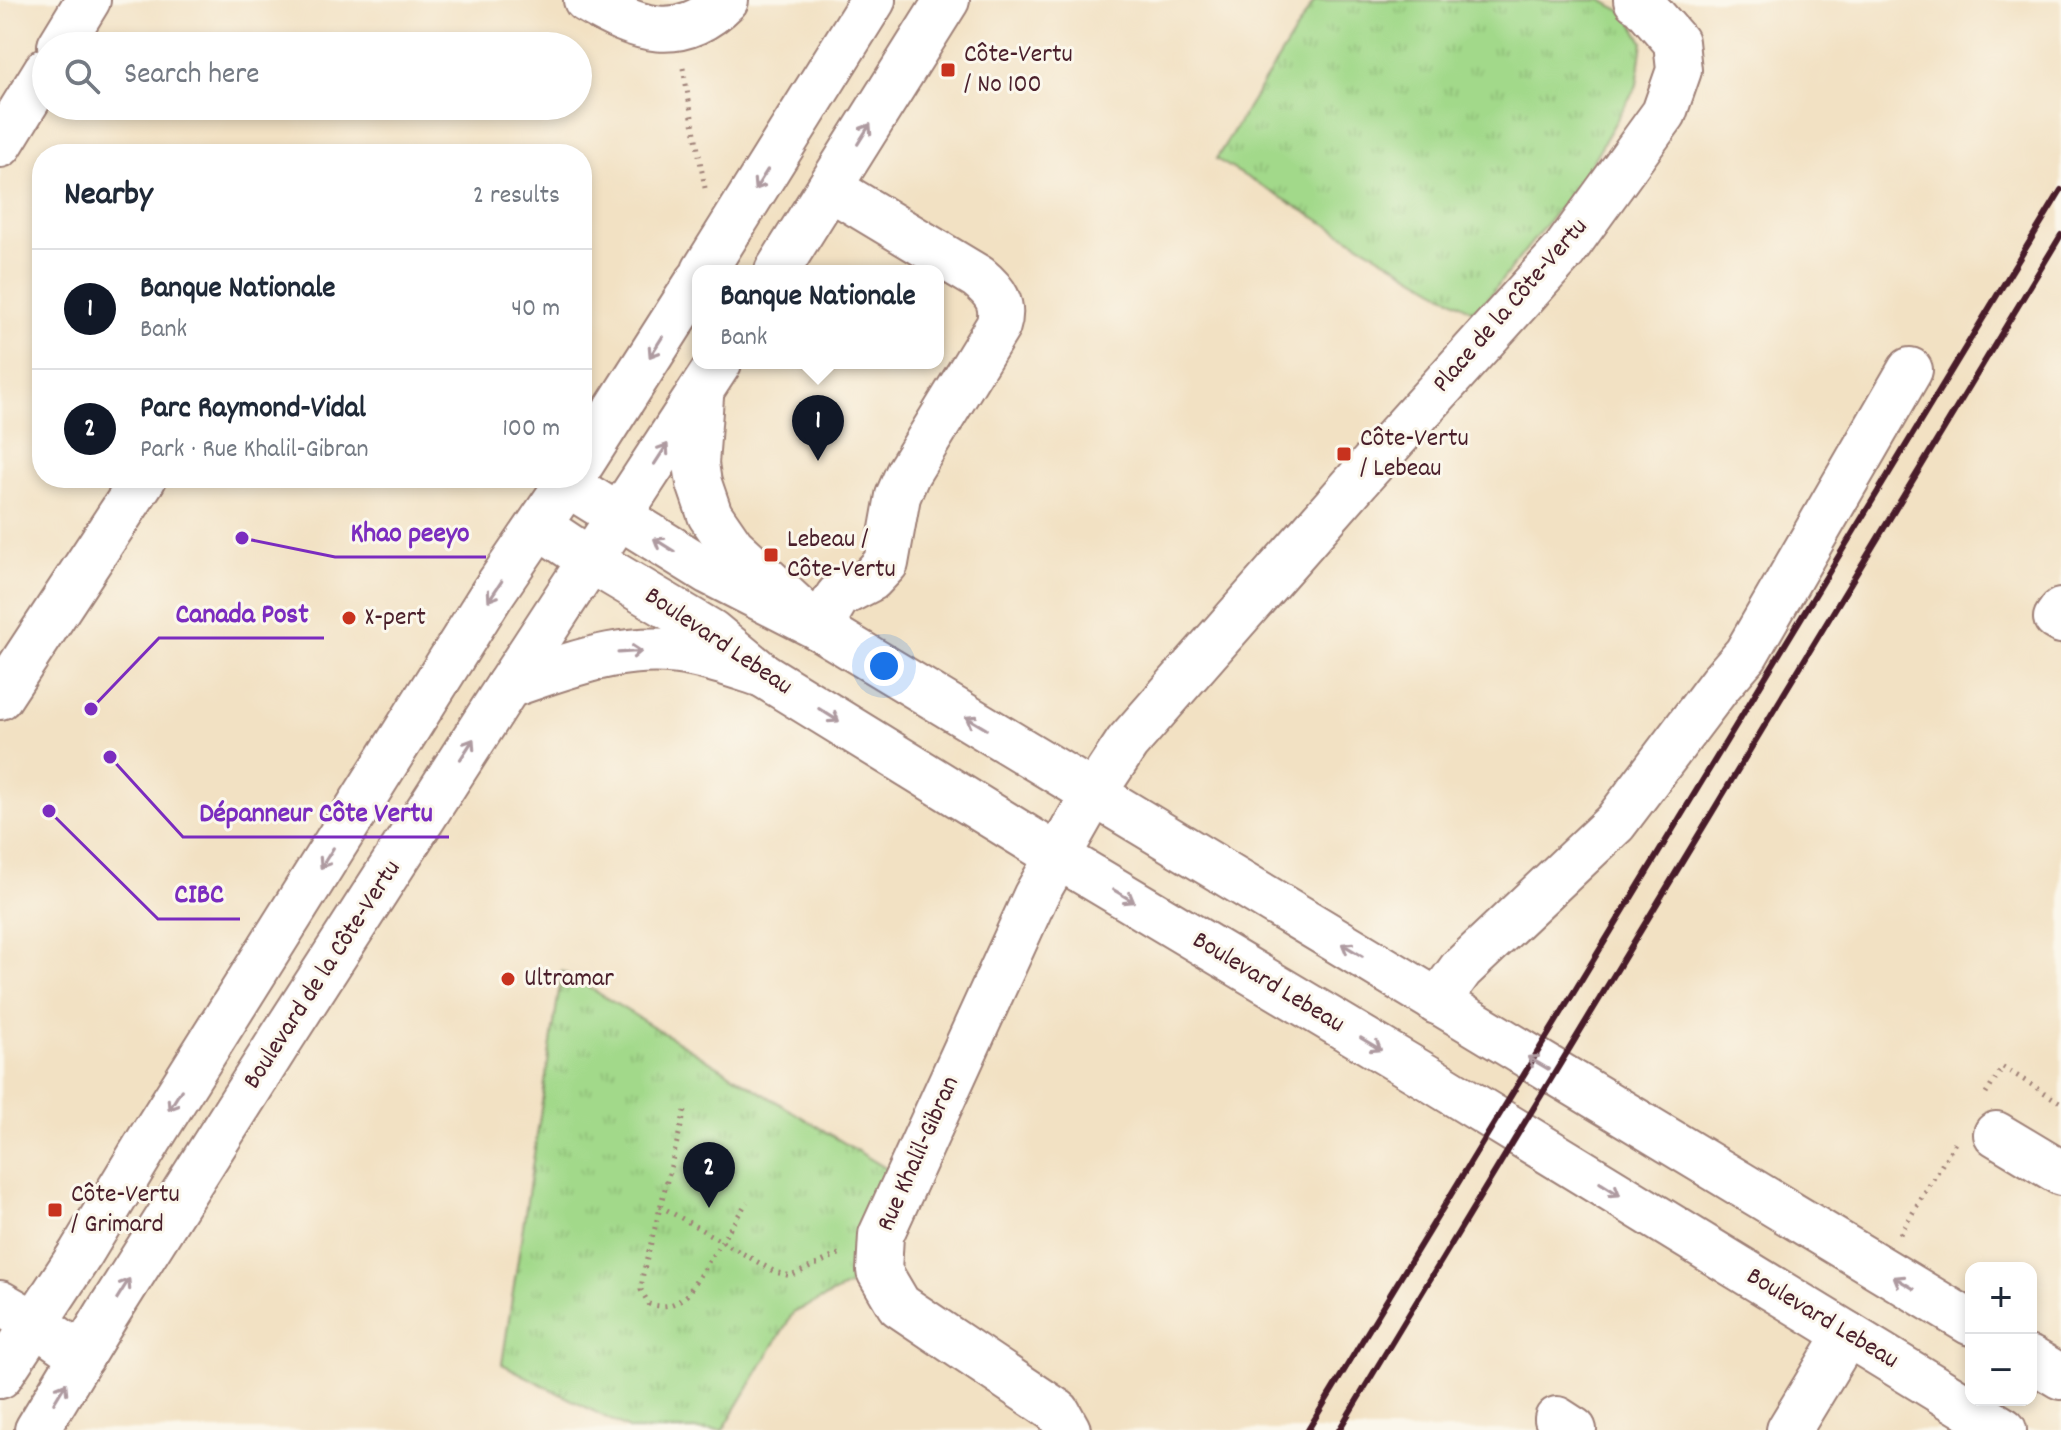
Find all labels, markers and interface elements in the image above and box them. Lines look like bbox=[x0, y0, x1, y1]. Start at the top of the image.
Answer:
search box bbox=[32, 32, 592, 120]
place label: Côte-Vertu / No 100 bbox=[964, 37, 1073, 104]
icon: search bbox=[60, 54, 104, 98]
text: Search here bbox=[124, 55, 260, 98]
marker: Côte-Vertu / No 100 bbox=[939, 61, 957, 79]
one-way arrow bbox=[856, 123, 872, 146]
one-way arrow bbox=[753, 168, 769, 191]
text: Nearby bbox=[64, 172, 153, 221]
text: 2 results bbox=[473, 178, 560, 215]
street label: Place de la Côte-Vertu bbox=[1425, 211, 1597, 401]
popup bbox=[692, 265, 944, 369]
text: Banque Nationale bbox=[140, 269, 336, 312]
text: Banque Nationale bbox=[720, 277, 916, 320]
text: 1 bbox=[87, 291, 93, 328]
text: 40 m bbox=[511, 291, 560, 328]
text: Bank bbox=[140, 312, 187, 349]
text: Bank bbox=[720, 320, 767, 357]
one-way arrow bbox=[648, 335, 664, 358]
text: Parc Raymond-Vidal bbox=[140, 389, 366, 432]
pin: 1 bbox=[792, 395, 844, 461]
text: 2 bbox=[84, 411, 96, 448]
text: 100 m bbox=[502, 411, 560, 448]
place label: Côte-Vertu / Lebeau bbox=[1360, 421, 1469, 488]
text: Park · Rue Khalil-Gibran bbox=[140, 432, 369, 469]
one-way arrow bbox=[653, 443, 669, 466]
marker: Côte-Vertu / Lebeau bbox=[1335, 445, 1353, 463]
callout: Khao peeyo bbox=[335, 505, 486, 557]
text: Khao peeyo bbox=[350, 516, 470, 556]
place label: Lebeau / Côte-Vertu bbox=[787, 522, 896, 589]
one-way arrow bbox=[653, 536, 676, 552]
marker: Lebeau / Côte-Vertu bbox=[762, 546, 780, 564]
one-way arrow bbox=[486, 579, 503, 601]
street label: Boulevard Lebeau bbox=[636, 579, 800, 705]
callout: Canada Post bbox=[159, 586, 324, 638]
text: Canada Post bbox=[175, 597, 309, 637]
place label: X-pert bbox=[365, 600, 426, 637]
marker: X-pert bbox=[340, 609, 358, 627]
one-way arrow bbox=[616, 644, 643, 659]
your location bbox=[864, 646, 904, 686]
one-way arrow bbox=[817, 708, 840, 724]
one-way arrow bbox=[965, 715, 988, 731]
one-way arrow bbox=[460, 738, 476, 761]
callout: Dépanneur Côte Vertu bbox=[183, 785, 449, 837]
text: Dépanneur Côte Vertu bbox=[199, 796, 433, 836]
one-way arrow bbox=[318, 846, 334, 869]
street label: Boulevard de la Côte-Vertu bbox=[235, 853, 411, 1097]
callout: CIBC bbox=[158, 867, 240, 919]
text: CIBC bbox=[174, 877, 224, 917]
one-way arrow bbox=[1112, 888, 1135, 904]
street label: Boulevard Lebeau bbox=[1185, 923, 1351, 1043]
one-way arrow bbox=[1341, 941, 1364, 957]
place label: Ultramar bbox=[524, 961, 614, 998]
marker: Ultramar bbox=[499, 970, 517, 988]
one-way arrow bbox=[1359, 1036, 1382, 1052]
one-way arrow bbox=[1527, 1055, 1550, 1071]
street label: Rue Khalil-Gibran bbox=[868, 1070, 970, 1238]
one-way arrow bbox=[166, 1089, 183, 1111]
pin: 2 bbox=[683, 1142, 735, 1208]
place label: Côte-Vertu / Grimard bbox=[71, 1177, 180, 1244]
one-way arrow bbox=[1598, 1181, 1621, 1197]
marker: Côte-Vertu / Grimard bbox=[46, 1201, 64, 1219]
street label: Boulevard Lebeau bbox=[1739, 1259, 1905, 1379]
map controls bbox=[1965, 1262, 2037, 1406]
button: + bbox=[1965, 1262, 2037, 1334]
one-way arrow bbox=[1893, 1275, 1916, 1291]
one-way arrow bbox=[114, 1279, 131, 1301]
button: − bbox=[1965, 1334, 2037, 1406]
one-way arrow bbox=[52, 1382, 68, 1405]

